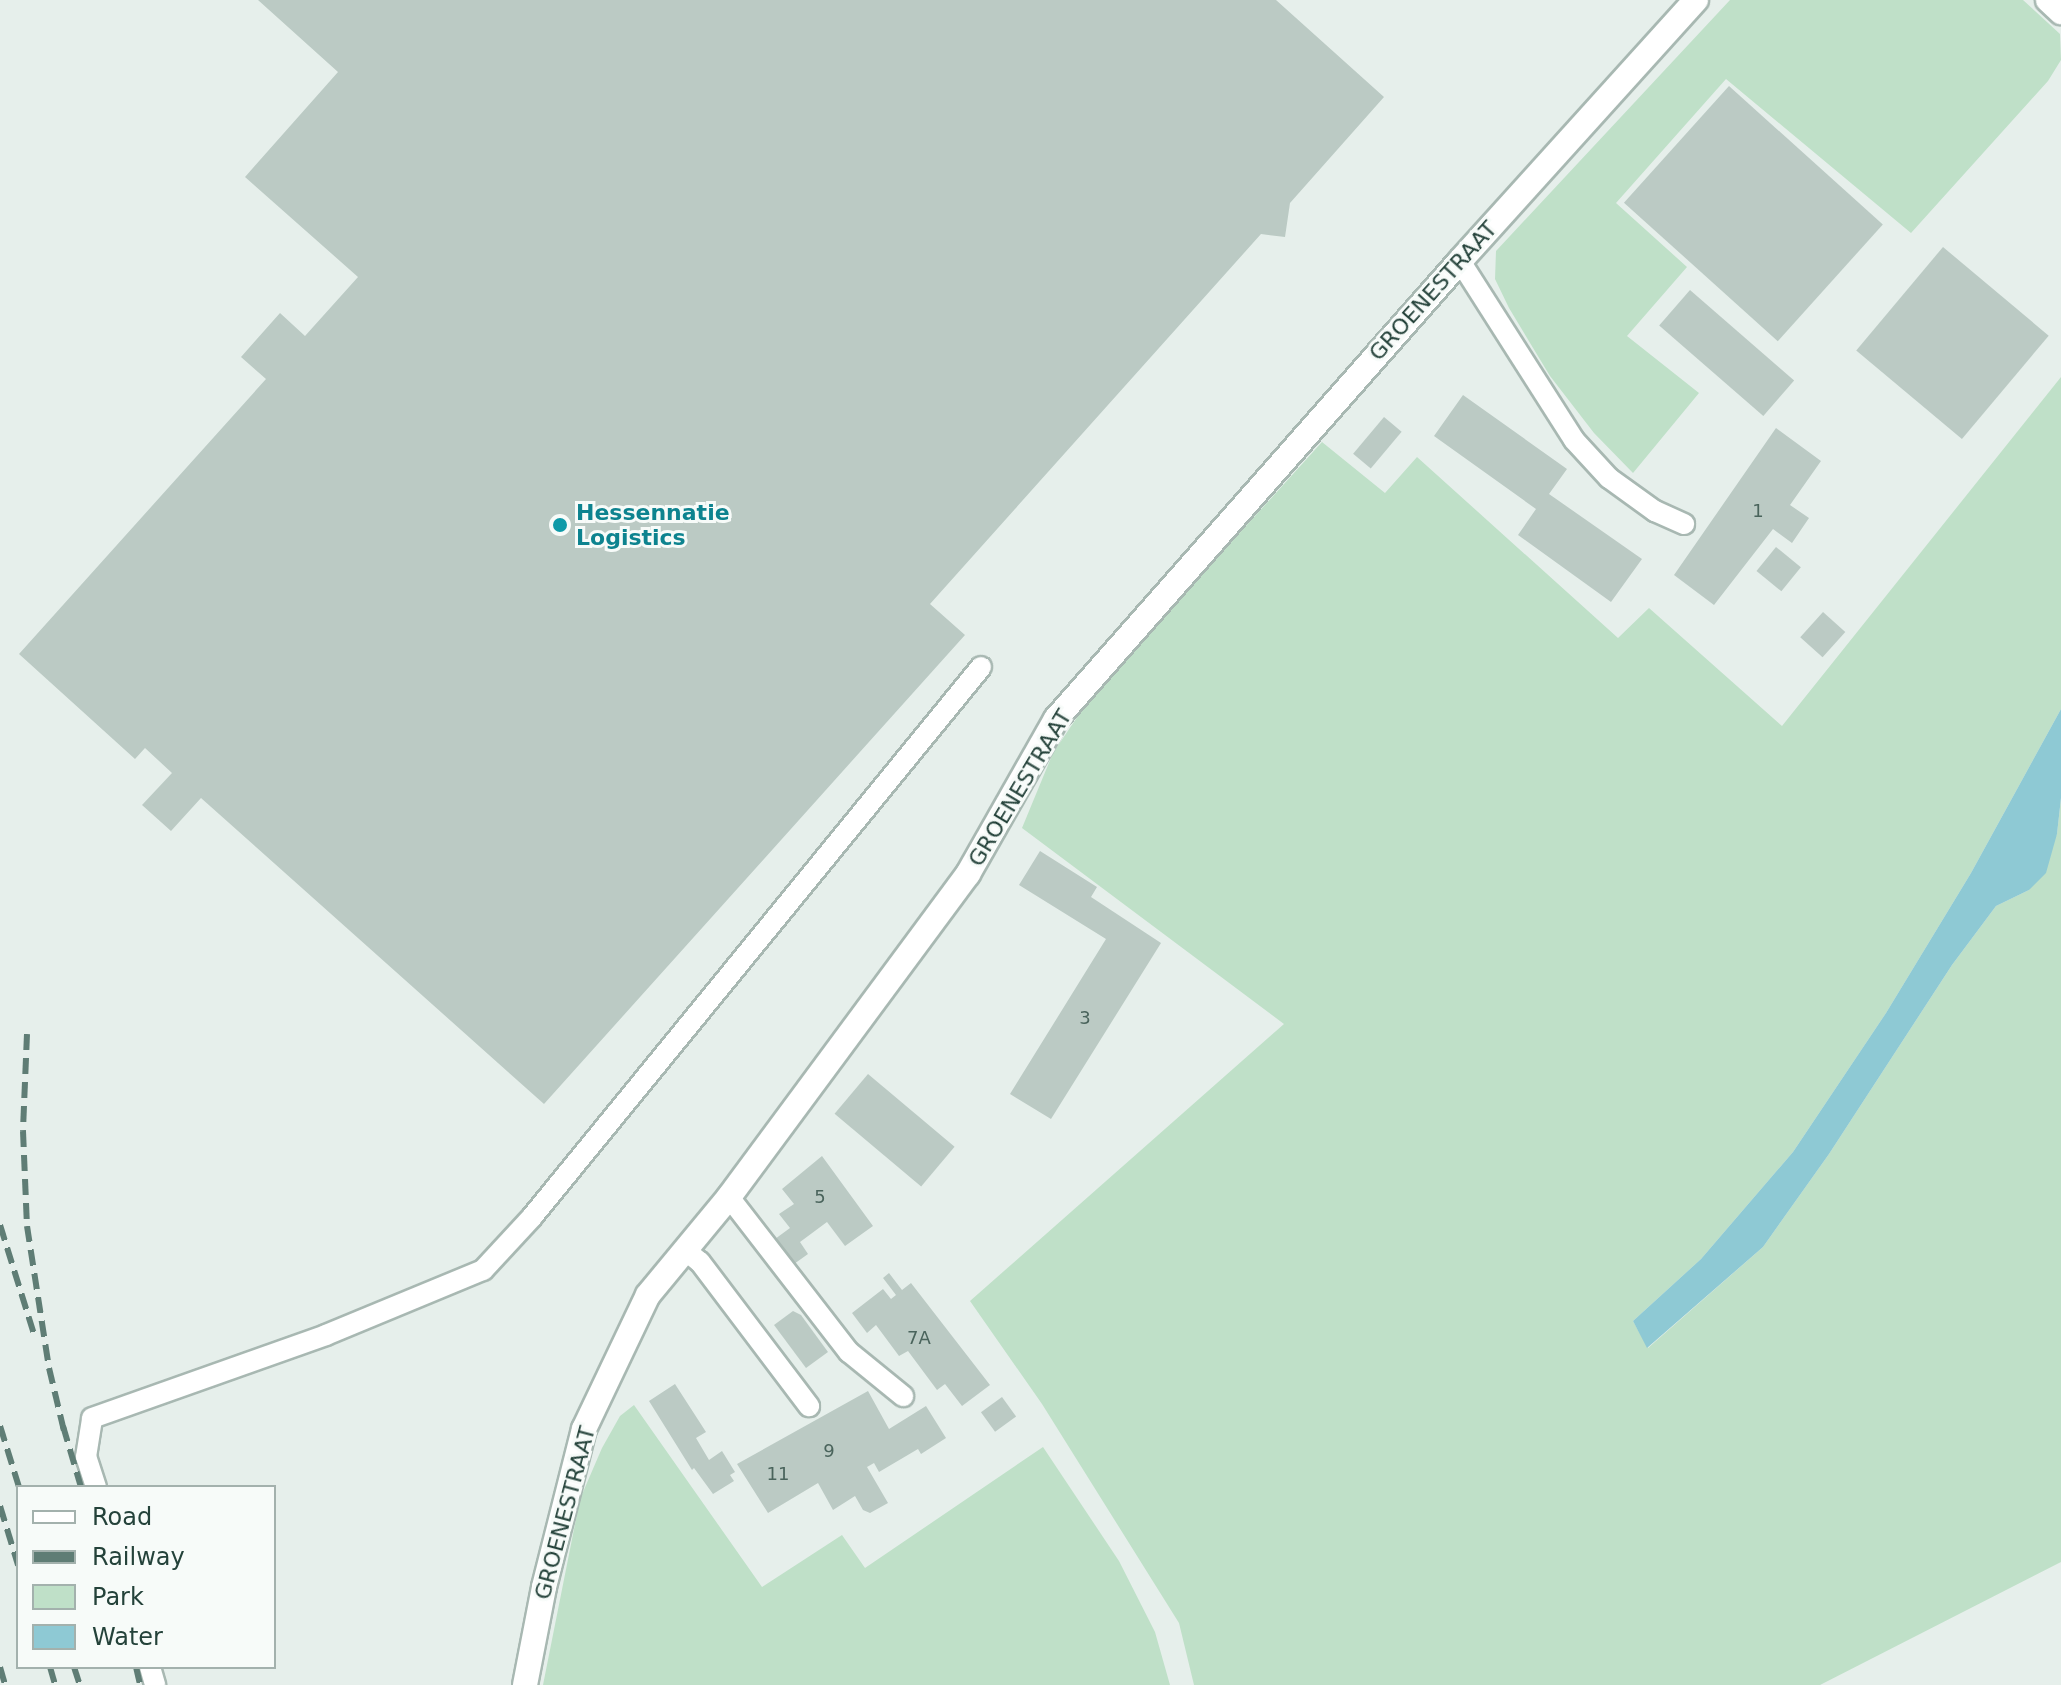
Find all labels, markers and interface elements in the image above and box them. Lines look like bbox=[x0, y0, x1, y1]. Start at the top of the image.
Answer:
street label: GROENESTRAAT bbox=[1364, 216, 1502, 366]
place label: Hessennatie Logistics bbox=[576, 499, 730, 550]
house number: 1 bbox=[1752, 500, 1764, 522]
marker: Hessennatie Logistics bbox=[551, 516, 569, 534]
street label: GROENESTRAAT bbox=[963, 705, 1077, 871]
house number: 3 bbox=[1079, 1007, 1091, 1029]
house number: 5 bbox=[814, 1186, 826, 1208]
house number: 7A bbox=[907, 1327, 931, 1349]
street label: GROENESTRAAT bbox=[529, 1424, 601, 1602]
house number: 9 bbox=[823, 1440, 835, 1462]
house number: 11 bbox=[767, 1463, 789, 1485]
legend bbox=[16, 1485, 276, 1669]
text: Road bbox=[92, 1503, 152, 1531]
text: Railway bbox=[92, 1543, 185, 1571]
text: Park bbox=[92, 1583, 144, 1611]
text: Water bbox=[92, 1623, 163, 1651]

